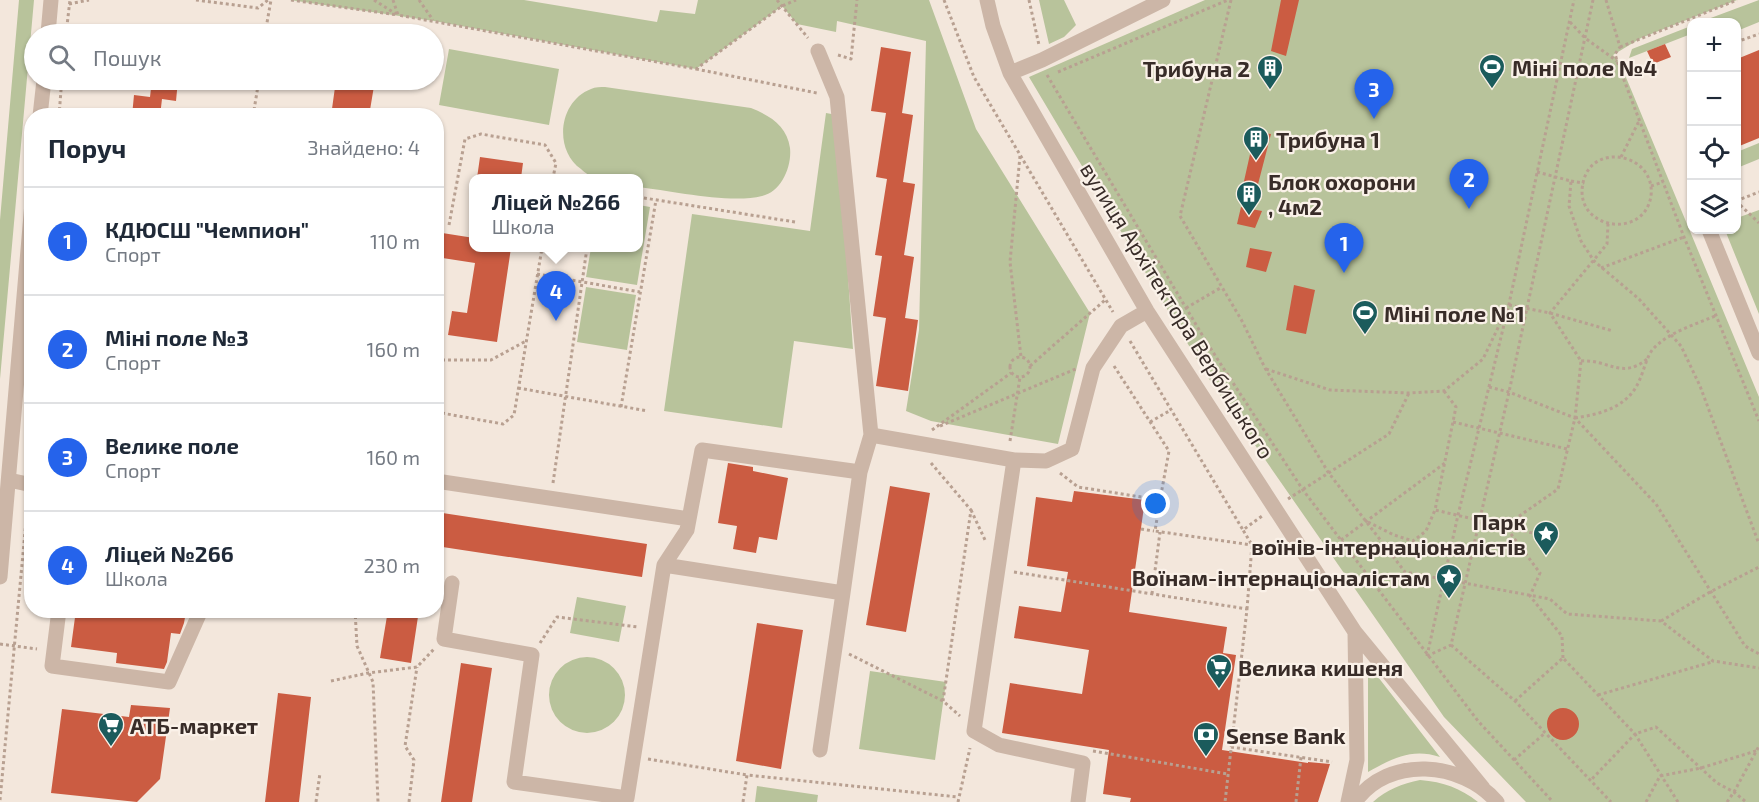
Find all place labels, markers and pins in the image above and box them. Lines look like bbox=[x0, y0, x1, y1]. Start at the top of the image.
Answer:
sports icon: Міні поле №4 bbox=[1477, 52, 1507, 90]
building icon: Трибуна 2 bbox=[1255, 53, 1285, 91]
place label: Міні поле №4 bbox=[1512, 54, 1657, 80]
place label: Трибуна 2 bbox=[1143, 55, 1250, 81]
pin: 3 bbox=[1354, 70, 1394, 119]
building icon: Трибуна 1 bbox=[1241, 124, 1271, 162]
place label: Трибуна 1 bbox=[1276, 126, 1380, 152]
pin: 2 bbox=[1450, 160, 1488, 209]
place label: Блок охорони , 4м2 bbox=[1268, 168, 1416, 219]
building icon: Блок охорони , 4м2 bbox=[1234, 179, 1264, 217]
pin: 1 bbox=[1324, 224, 1364, 273]
pin: 4 bbox=[536, 272, 576, 321]
sports icon: Міні поле №1 bbox=[1350, 298, 1380, 336]
place label: Міні поле №1 bbox=[1384, 300, 1525, 326]
place label: Парк воїнів-інтернаціоналістів bbox=[1251, 508, 1526, 559]
place icon: Парк воїнів-інтернаціоналістів bbox=[1531, 519, 1561, 557]
place icon: Воїнам-інтернаціоналістам bbox=[1434, 562, 1464, 600]
place label: Воїнам-інтернаціоналістам bbox=[1132, 564, 1430, 590]
supermarket icon: Велика кишеня bbox=[1204, 652, 1234, 690]
place label: Велика кишеня bbox=[1238, 654, 1403, 680]
supermarket icon: АТБ-маркет bbox=[96, 710, 126, 748]
place label: АТБ-маркет bbox=[130, 712, 258, 738]
bank icon: Sense Bank bbox=[1191, 720, 1221, 758]
place label: Sense Bank bbox=[1226, 722, 1346, 748]

